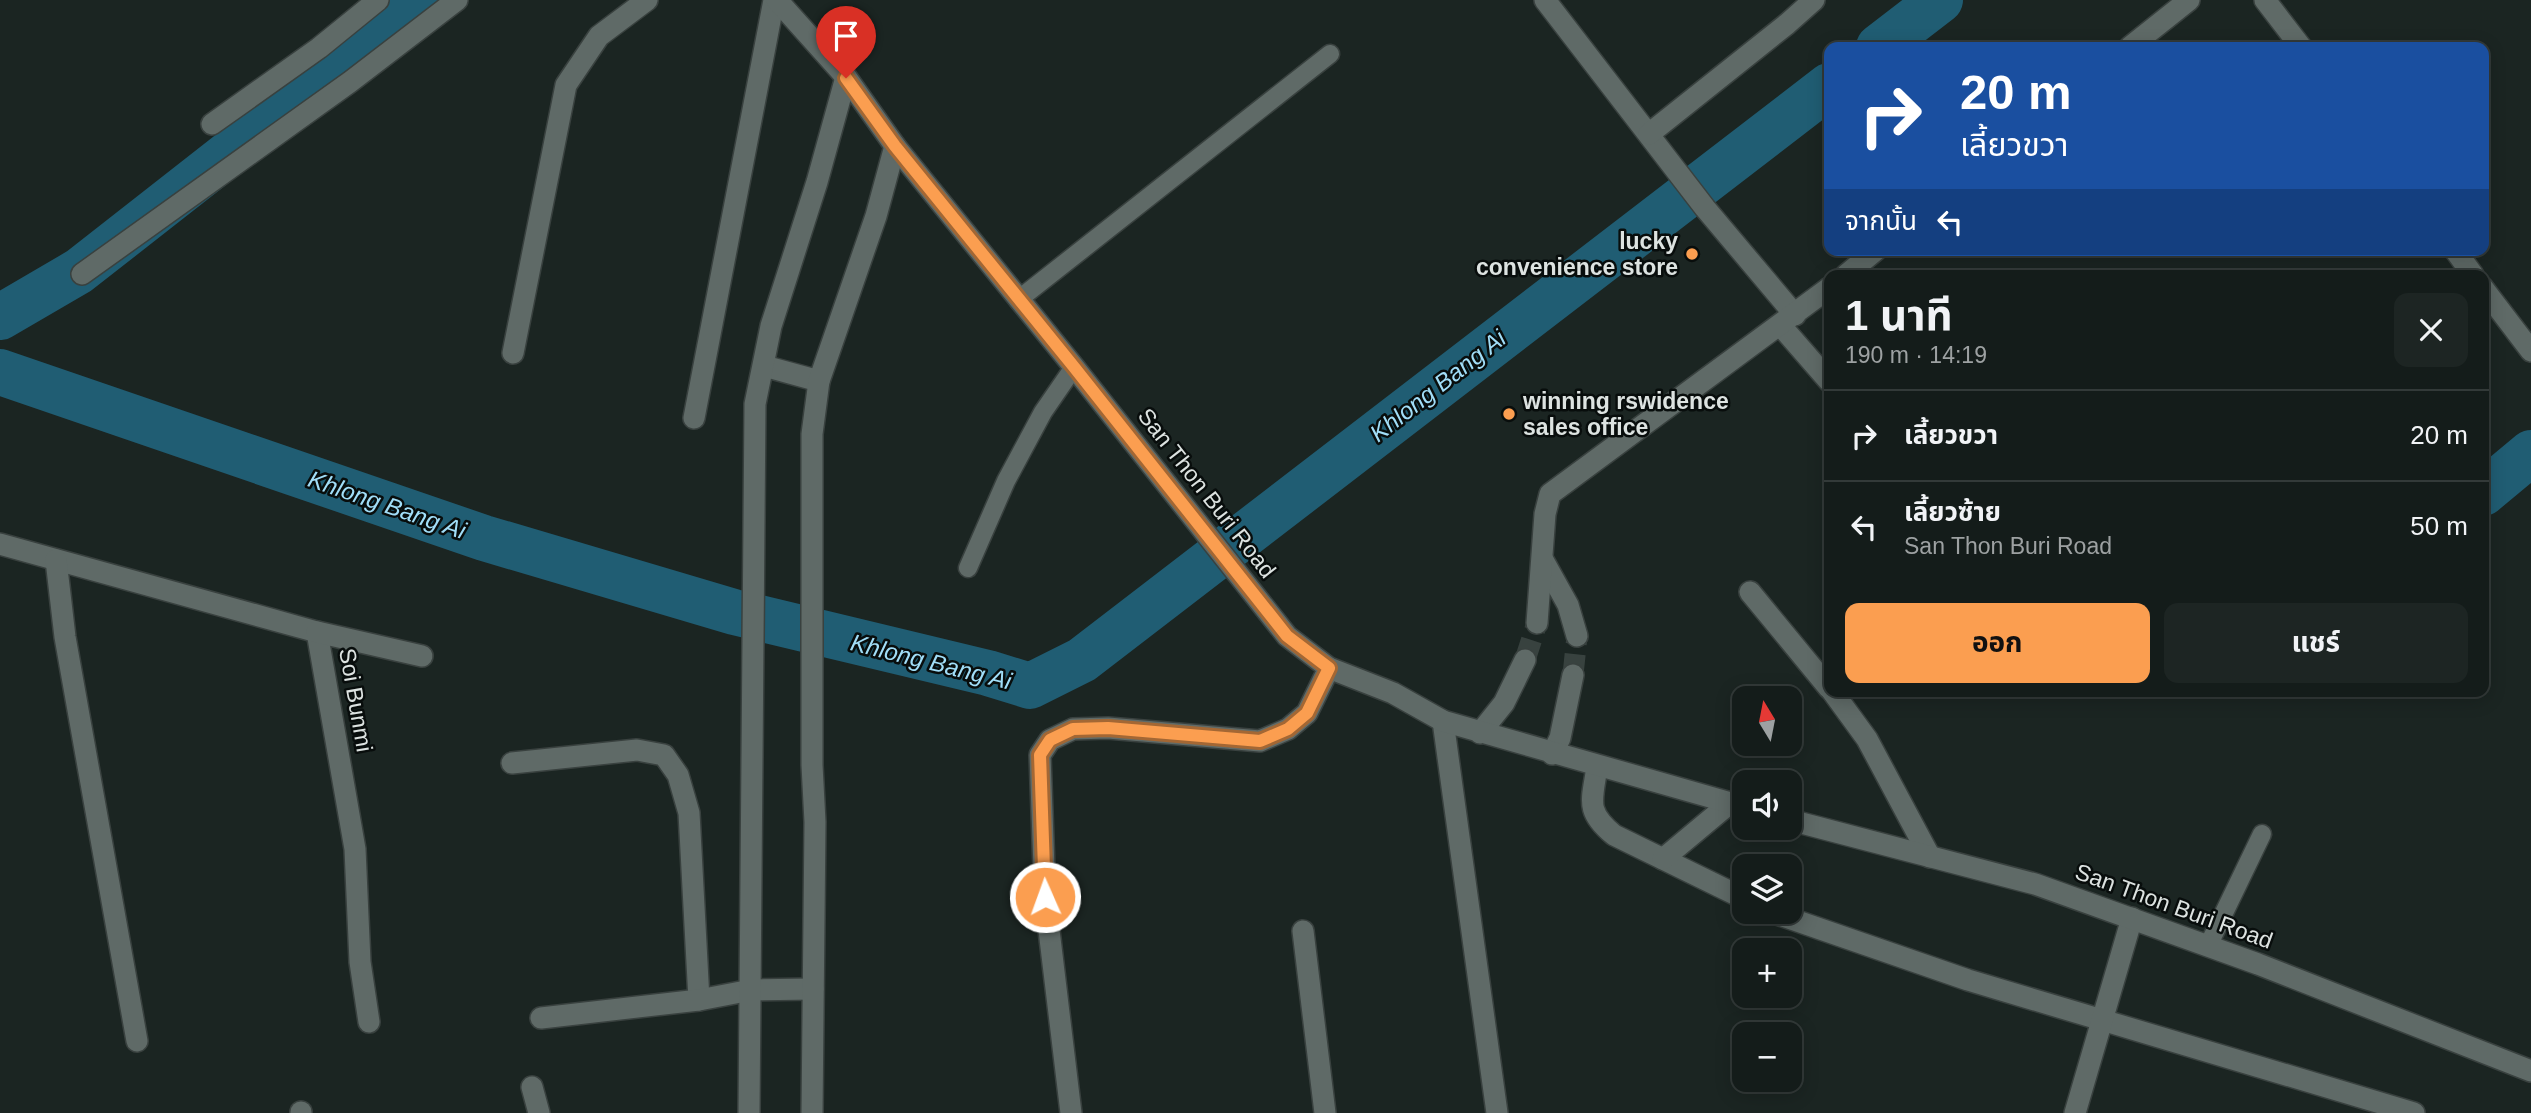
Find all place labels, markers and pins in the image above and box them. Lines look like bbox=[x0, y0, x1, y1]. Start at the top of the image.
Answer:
pin bbox=[816, 6, 876, 78]
place label: lucky convenience store bbox=[1476, 228, 1678, 280]
marker: lucky convenience store bbox=[1684, 246, 1700, 262]
place label: winning rswidence sales office bbox=[1522, 388, 1729, 440]
marker: winning rswidence sales office bbox=[1501, 406, 1517, 422]

